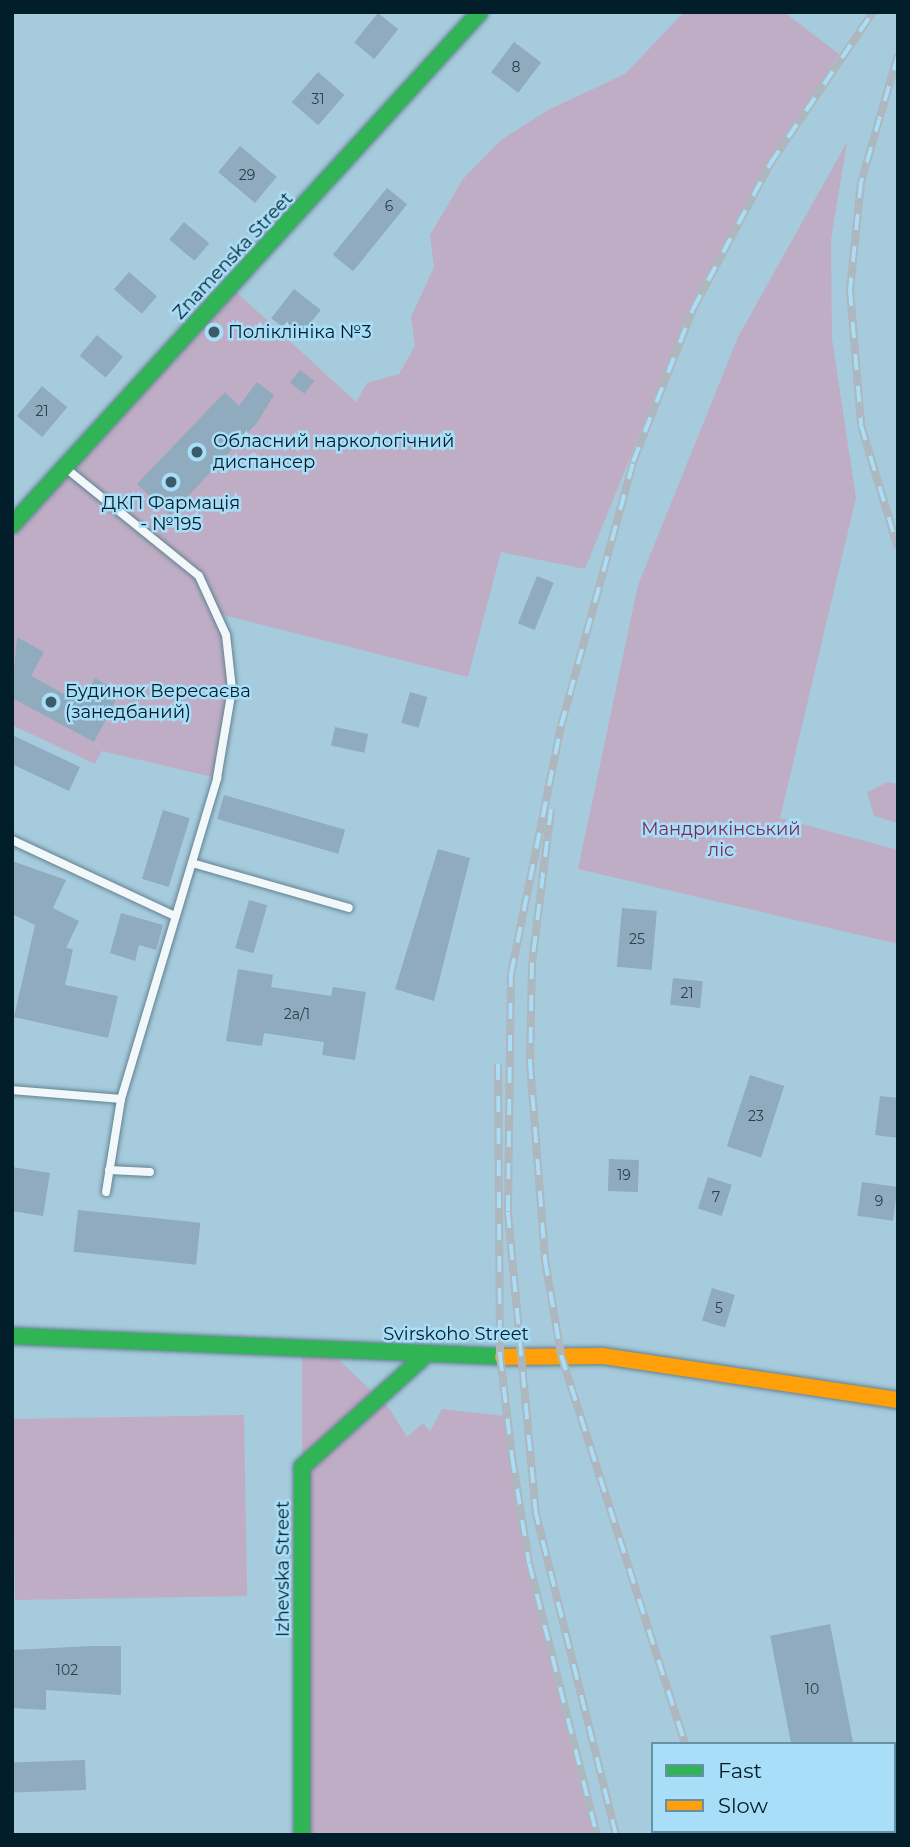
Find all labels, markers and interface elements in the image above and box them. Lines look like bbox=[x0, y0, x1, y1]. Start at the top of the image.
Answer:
house number: 8 bbox=[512, 59, 520, 75]
house number: 31 bbox=[312, 91, 324, 107]
house number: 29 bbox=[239, 167, 255, 183]
street label: Znamenska Street bbox=[169, 188, 297, 324]
house number: 6 bbox=[385, 198, 393, 214]
place label: Поліклініка №3 bbox=[228, 321, 372, 343]
marker: Поліклініка №3 bbox=[206, 324, 222, 340]
house number: 21 bbox=[35, 403, 49, 419]
place label: Обласний наркологічний диспансер bbox=[213, 431, 454, 474]
marker: Обласний наркологічний диспансер bbox=[187, 442, 207, 462]
marker: ДКП Фармація - №195 bbox=[163, 474, 179, 490]
place label: ДКП Фармація - №195 bbox=[102, 493, 240, 536]
place label: Будинок Вересаєва (занедбаний) bbox=[65, 681, 251, 724]
marker: Будинок Вересаєва (занедбаний) bbox=[43, 694, 59, 710]
park label: Мандрикінський ліс bbox=[641, 819, 801, 862]
house number: 25 bbox=[629, 931, 645, 947]
house number: 21 bbox=[680, 985, 694, 1001]
house number: 2а/1 bbox=[284, 1006, 310, 1022]
house number: 23 bbox=[748, 1108, 764, 1124]
house number: 19 bbox=[617, 1167, 631, 1183]
house number: 7 bbox=[712, 1189, 720, 1205]
house number: 9 bbox=[875, 1193, 883, 1209]
house number: 5 bbox=[715, 1300, 723, 1316]
street label: Svirskoho Street bbox=[383, 1323, 529, 1345]
street label: Izhevska Street bbox=[272, 1501, 294, 1637]
house number: 102 bbox=[56, 1662, 78, 1678]
house number: 10 bbox=[805, 1681, 819, 1697]
legend bbox=[651, 1742, 896, 1833]
text: Fast bbox=[718, 1758, 762, 1783]
text: Slow bbox=[718, 1793, 768, 1818]

